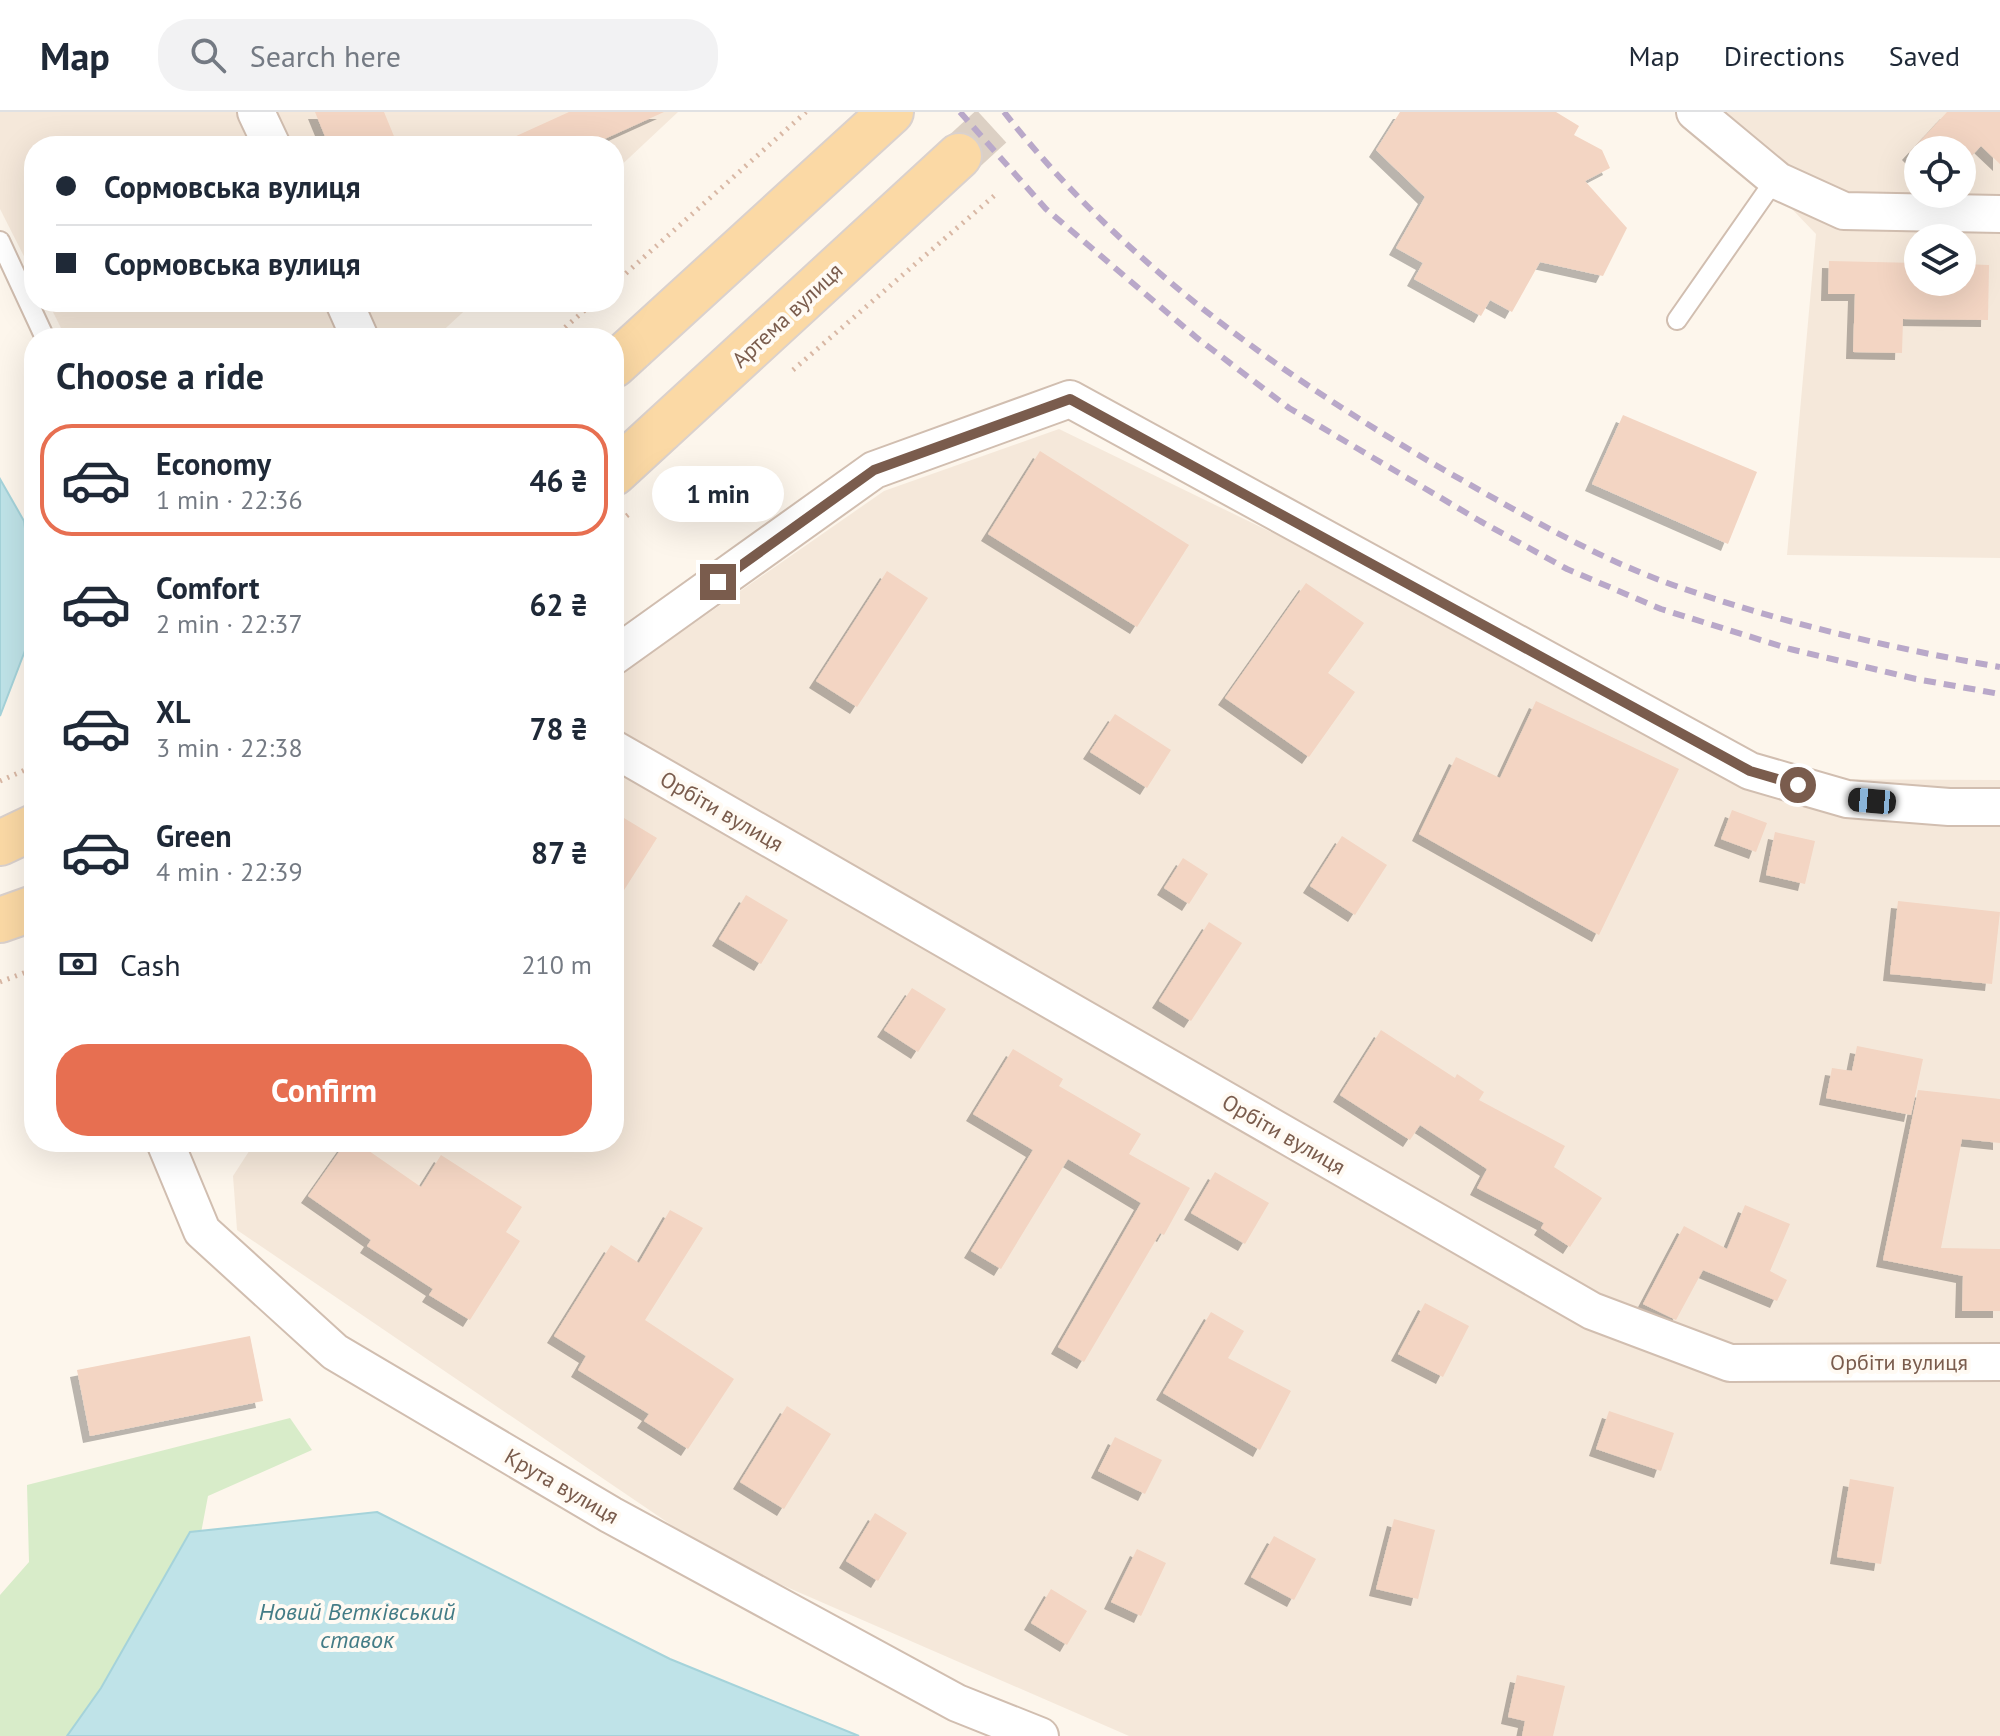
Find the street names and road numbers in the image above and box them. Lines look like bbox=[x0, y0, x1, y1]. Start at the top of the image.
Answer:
street label: Артема вулиця bbox=[726, 257, 848, 373]
street label: Орбіти вулиця bbox=[655, 764, 789, 858]
street label: Орбіти вулиця bbox=[1217, 1087, 1351, 1181]
street label: Орбіти вулиця bbox=[1830, 1348, 1968, 1376]
street label: Крута вулиця bbox=[500, 1442, 624, 1530]

